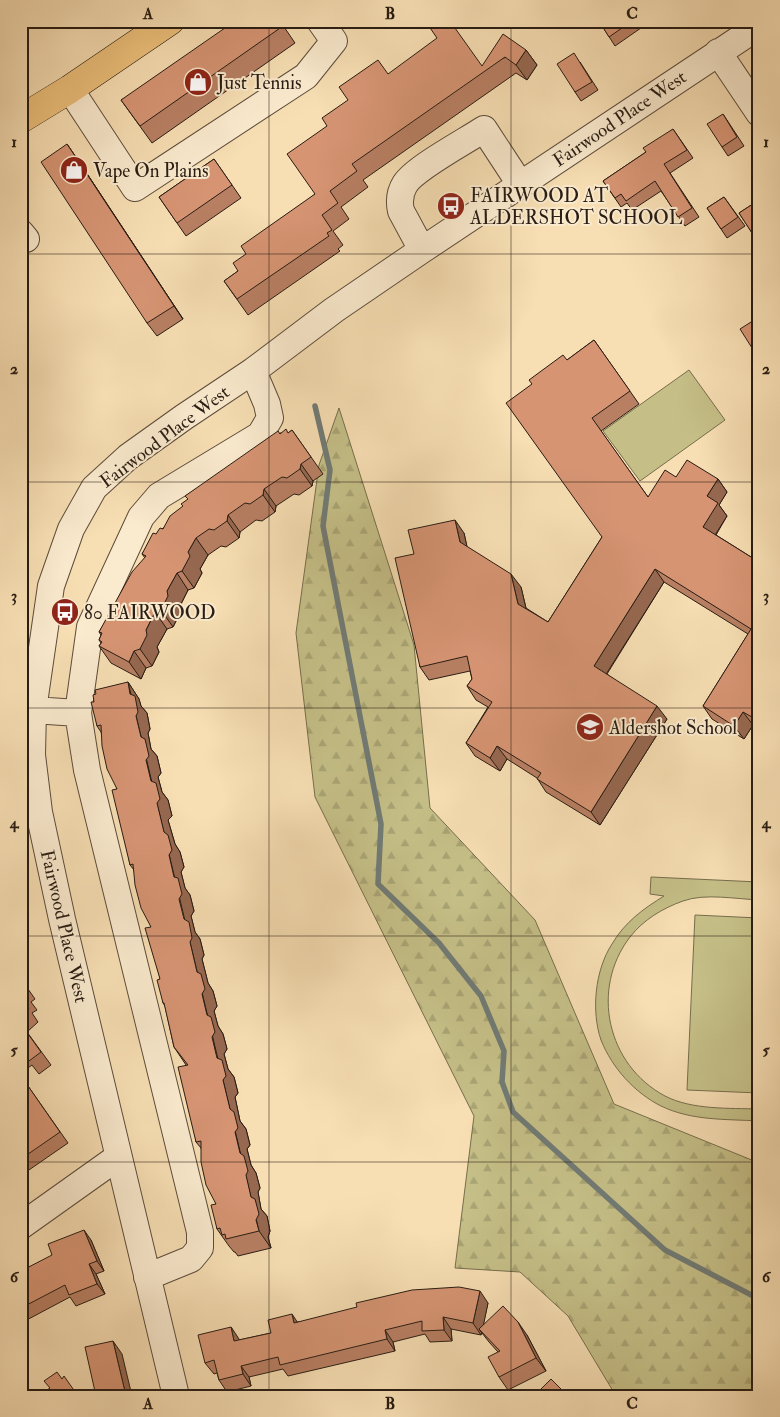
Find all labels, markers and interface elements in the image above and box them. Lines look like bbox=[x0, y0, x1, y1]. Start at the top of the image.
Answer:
text: A bbox=[142, 4, 154, 24]
text: B bbox=[385, 4, 395, 24]
text: C bbox=[626, 4, 638, 24]
street label: Fairwood Place West bbox=[548, 65, 691, 172]
shop icon: Just Tennis bbox=[183, 67, 213, 97]
place label: Just Tennis bbox=[216, 71, 302, 95]
text: 1 bbox=[11, 132, 17, 152]
text: 1 bbox=[763, 132, 769, 152]
shop icon: Vape On Plains bbox=[59, 155, 89, 185]
place label: Vape On Plains bbox=[93, 159, 209, 184]
place label: FAIRWOOD AT ALDERSHOT SCHOOL bbox=[469, 184, 683, 230]
bus stop icon: FAIRWOOD AT ALDERSHOT SCHOOL bbox=[436, 191, 466, 221]
text: 2 bbox=[10, 359, 18, 379]
text: 2 bbox=[762, 359, 770, 379]
street label: Fairwood Place West bbox=[95, 380, 234, 493]
text: 3 bbox=[11, 586, 17, 606]
text: 3 bbox=[763, 586, 769, 606]
bus stop icon: 80 FAIRWOOD bbox=[50, 597, 80, 627]
place label: 80 FAIRWOOD bbox=[84, 601, 216, 625]
school or university icon: Aldershot School bbox=[575, 712, 605, 742]
place label: Aldershot School bbox=[608, 716, 737, 740]
text: 4 bbox=[9, 813, 20, 833]
text: 4 bbox=[761, 813, 772, 833]
street label: Fairwood Place West bbox=[35, 847, 93, 1005]
text: 5 bbox=[10, 1040, 18, 1060]
text: 5 bbox=[762, 1040, 770, 1060]
text: 6 bbox=[10, 1267, 20, 1287]
text: 6 bbox=[762, 1267, 772, 1287]
text: A bbox=[142, 1394, 154, 1414]
text: B bbox=[385, 1394, 395, 1414]
text: C bbox=[626, 1394, 638, 1414]

